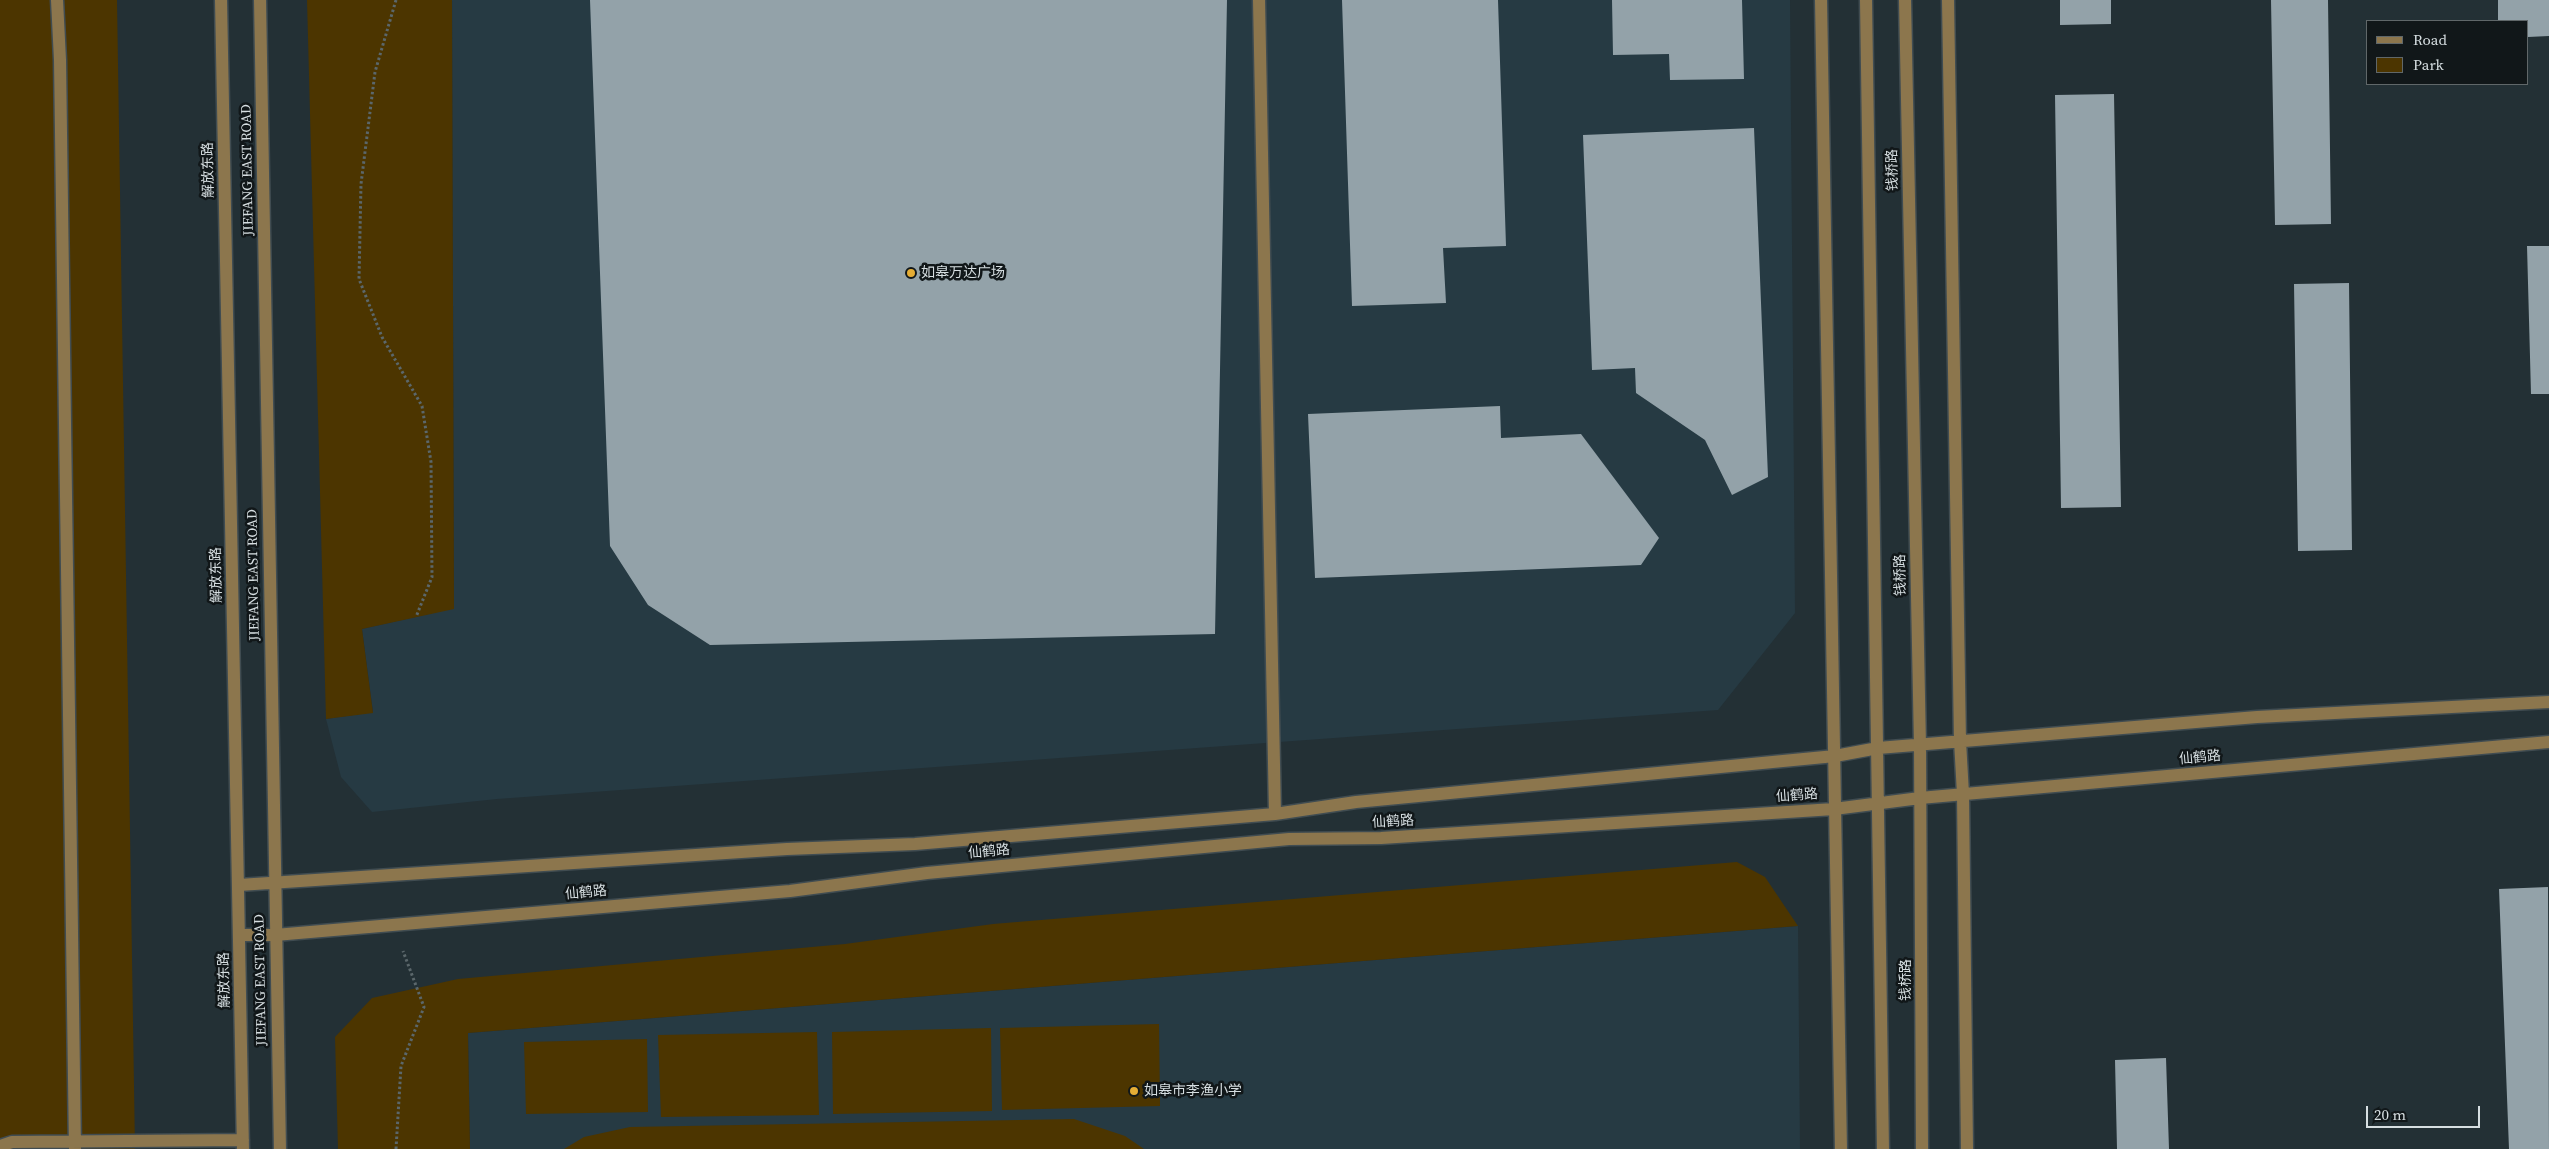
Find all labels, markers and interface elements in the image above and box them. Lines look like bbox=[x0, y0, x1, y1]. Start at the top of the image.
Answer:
legend bbox=[2366, 20, 2529, 85]
text: Road bbox=[2413, 29, 2447, 50]
text: Park bbox=[2413, 54, 2444, 75]
street label: JIEFANG EAST ROAD bbox=[238, 104, 258, 236]
street label: 解放东路 bbox=[200, 142, 218, 198]
street label: 钱桥路 bbox=[1884, 149, 1902, 191]
place label: 如皋万达广场 bbox=[921, 265, 1005, 281]
marker: 如皋万达广场 bbox=[905, 267, 917, 279]
street label: JIEFANG EAST ROAD bbox=[244, 509, 264, 641]
street label: 解放东路 bbox=[208, 547, 226, 603]
street label: 钱桥路 bbox=[1892, 554, 1910, 596]
street label: 仙鹤路 bbox=[2178, 748, 2222, 768]
street label: 仙鹤路 bbox=[1775, 786, 1819, 806]
street label: 仙鹤路 bbox=[1372, 813, 1414, 831]
street label: 仙鹤路 bbox=[967, 842, 1011, 862]
street label: 仙鹤路 bbox=[564, 883, 608, 903]
street label: JIEFANG EAST ROAD bbox=[251, 914, 271, 1046]
street label: 解放东路 bbox=[216, 952, 234, 1008]
street label: 钱桥路 bbox=[1898, 959, 1914, 1001]
place label: 如皋市李渔小学 bbox=[1144, 1083, 1242, 1099]
marker: 如皋市李渔小学 bbox=[1128, 1085, 1140, 1097]
scale bar bbox=[2369, 1096, 2483, 1128]
text: 20 m bbox=[2374, 1104, 2406, 1125]

